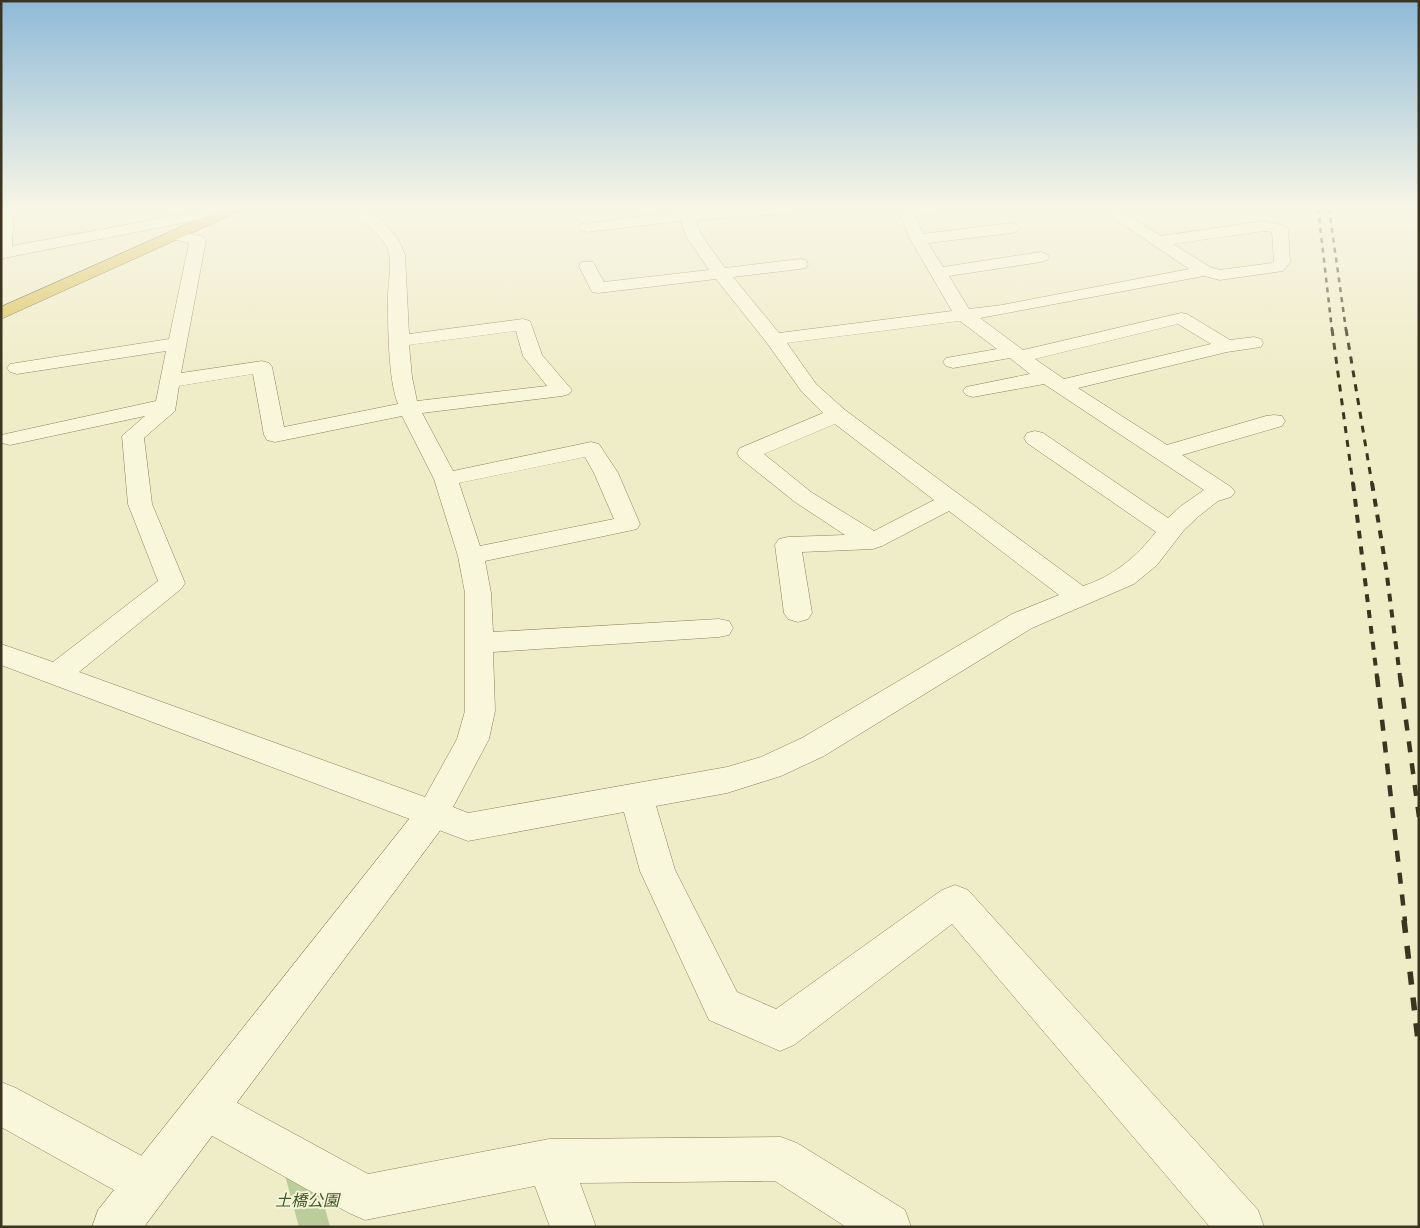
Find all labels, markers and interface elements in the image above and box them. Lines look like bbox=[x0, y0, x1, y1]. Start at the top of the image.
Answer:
park label: 土橋公園 bbox=[275, 1190, 341, 1210]

